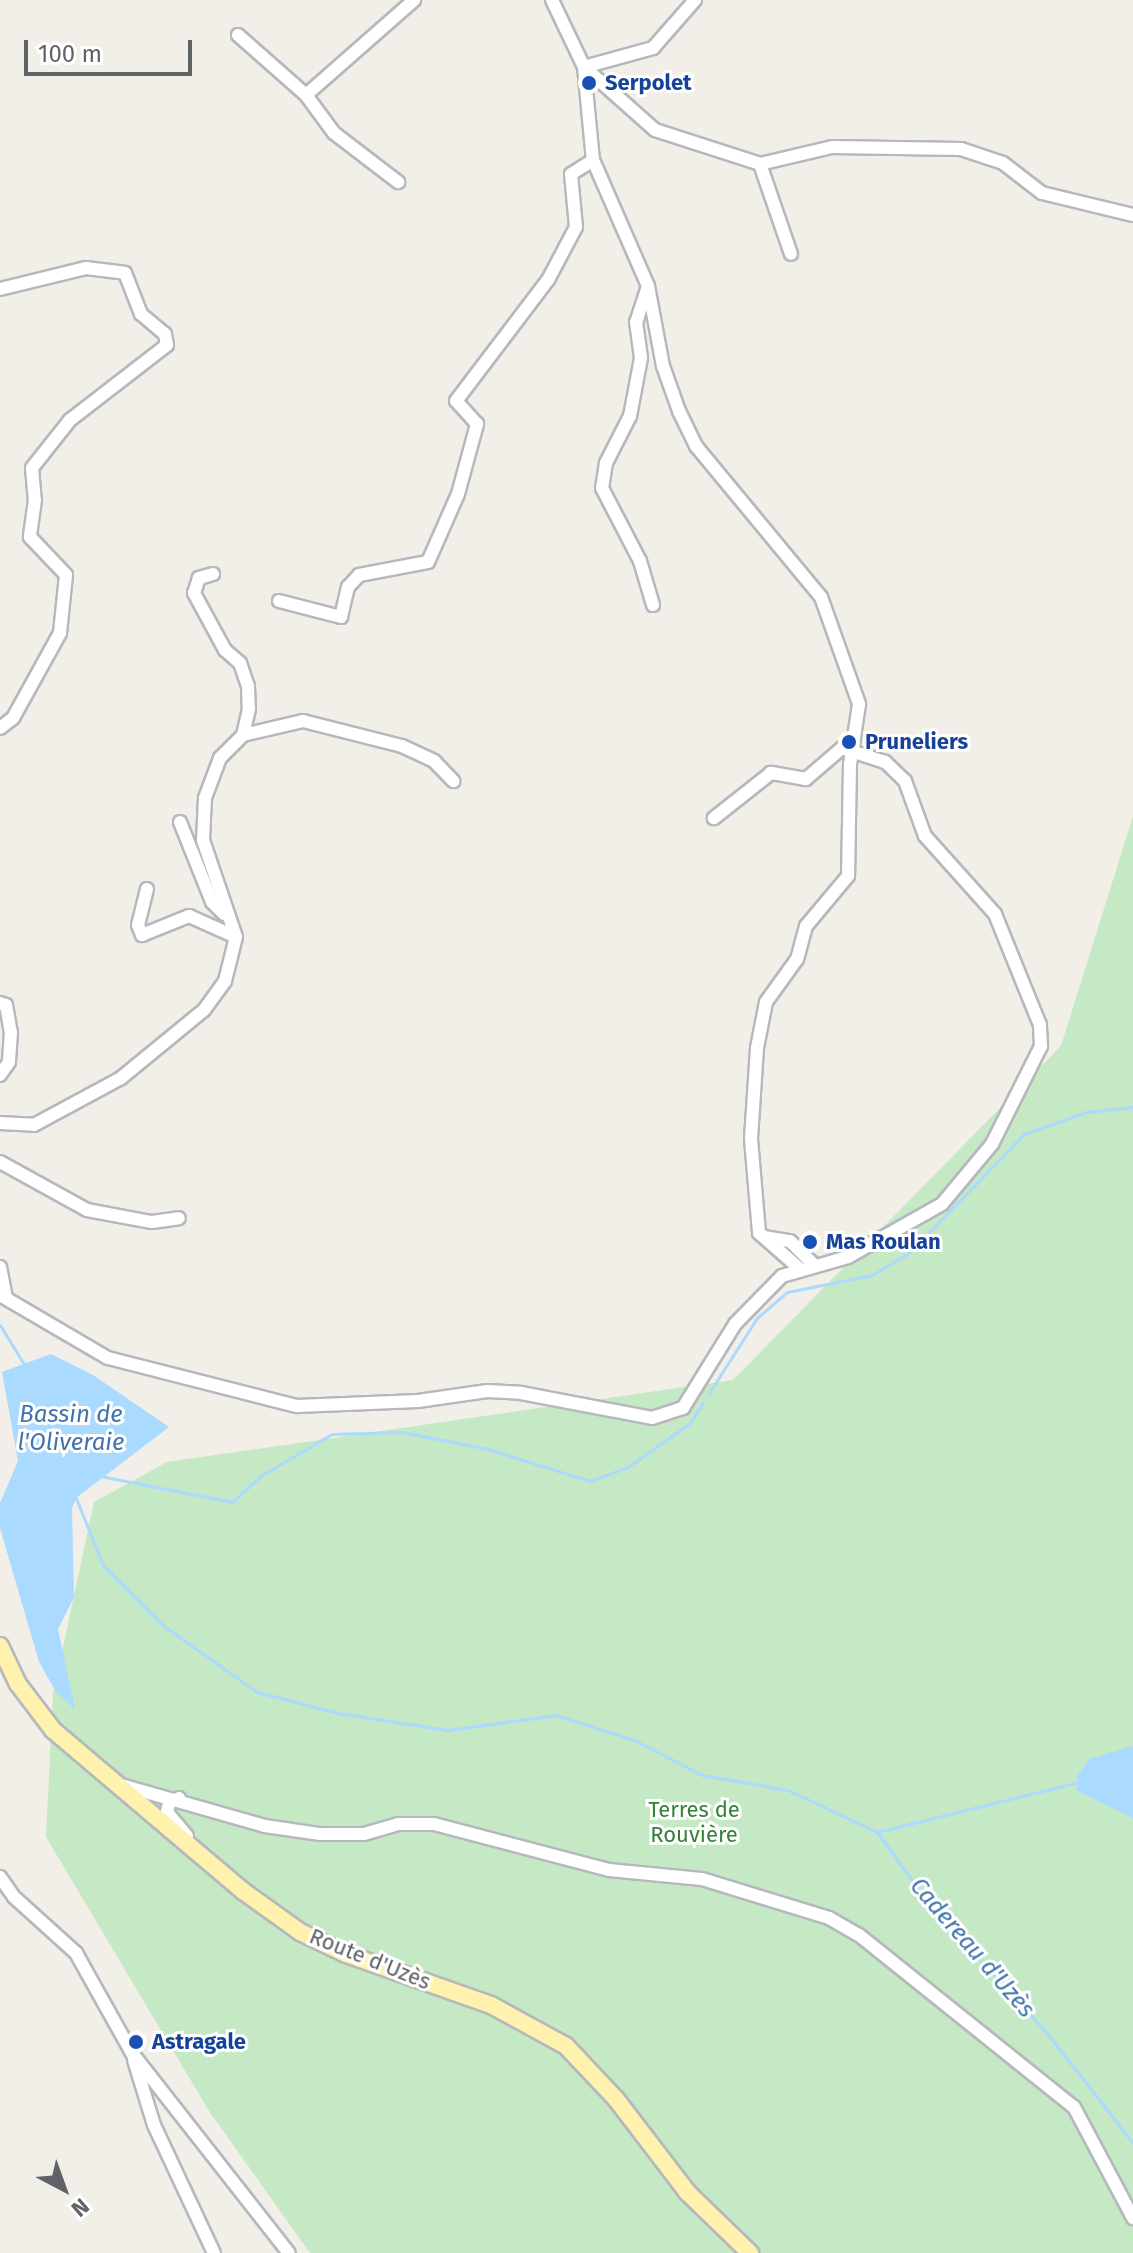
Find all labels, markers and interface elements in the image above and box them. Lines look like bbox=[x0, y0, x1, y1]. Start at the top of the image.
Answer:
scale bar bbox=[28, 24, 196, 74]
text: 100 m bbox=[38, 40, 102, 68]
place label: Serpolet bbox=[605, 70, 692, 96]
marker: Serpolet bbox=[580, 74, 598, 92]
place label: Pruneliers bbox=[865, 729, 968, 755]
marker: Pruneliers bbox=[840, 733, 858, 751]
place label: Mas Roulan bbox=[826, 1229, 941, 1255]
marker: Mas Roulan bbox=[801, 1233, 819, 1251]
water label: Bassin de l'Oliveraie bbox=[18, 1401, 124, 1457]
park label: Terres de Rouvière bbox=[648, 1796, 740, 1848]
water label: Cadereau d'Uzès bbox=[903, 1872, 1041, 2024]
street label: Route d'Uzès bbox=[306, 1923, 434, 1995]
place label: Astragale bbox=[152, 2029, 246, 2055]
marker: Astragale bbox=[127, 2033, 145, 2051]
north arrow bbox=[24, 2149, 104, 2229]
text: N bbox=[66, 2193, 94, 2222]

